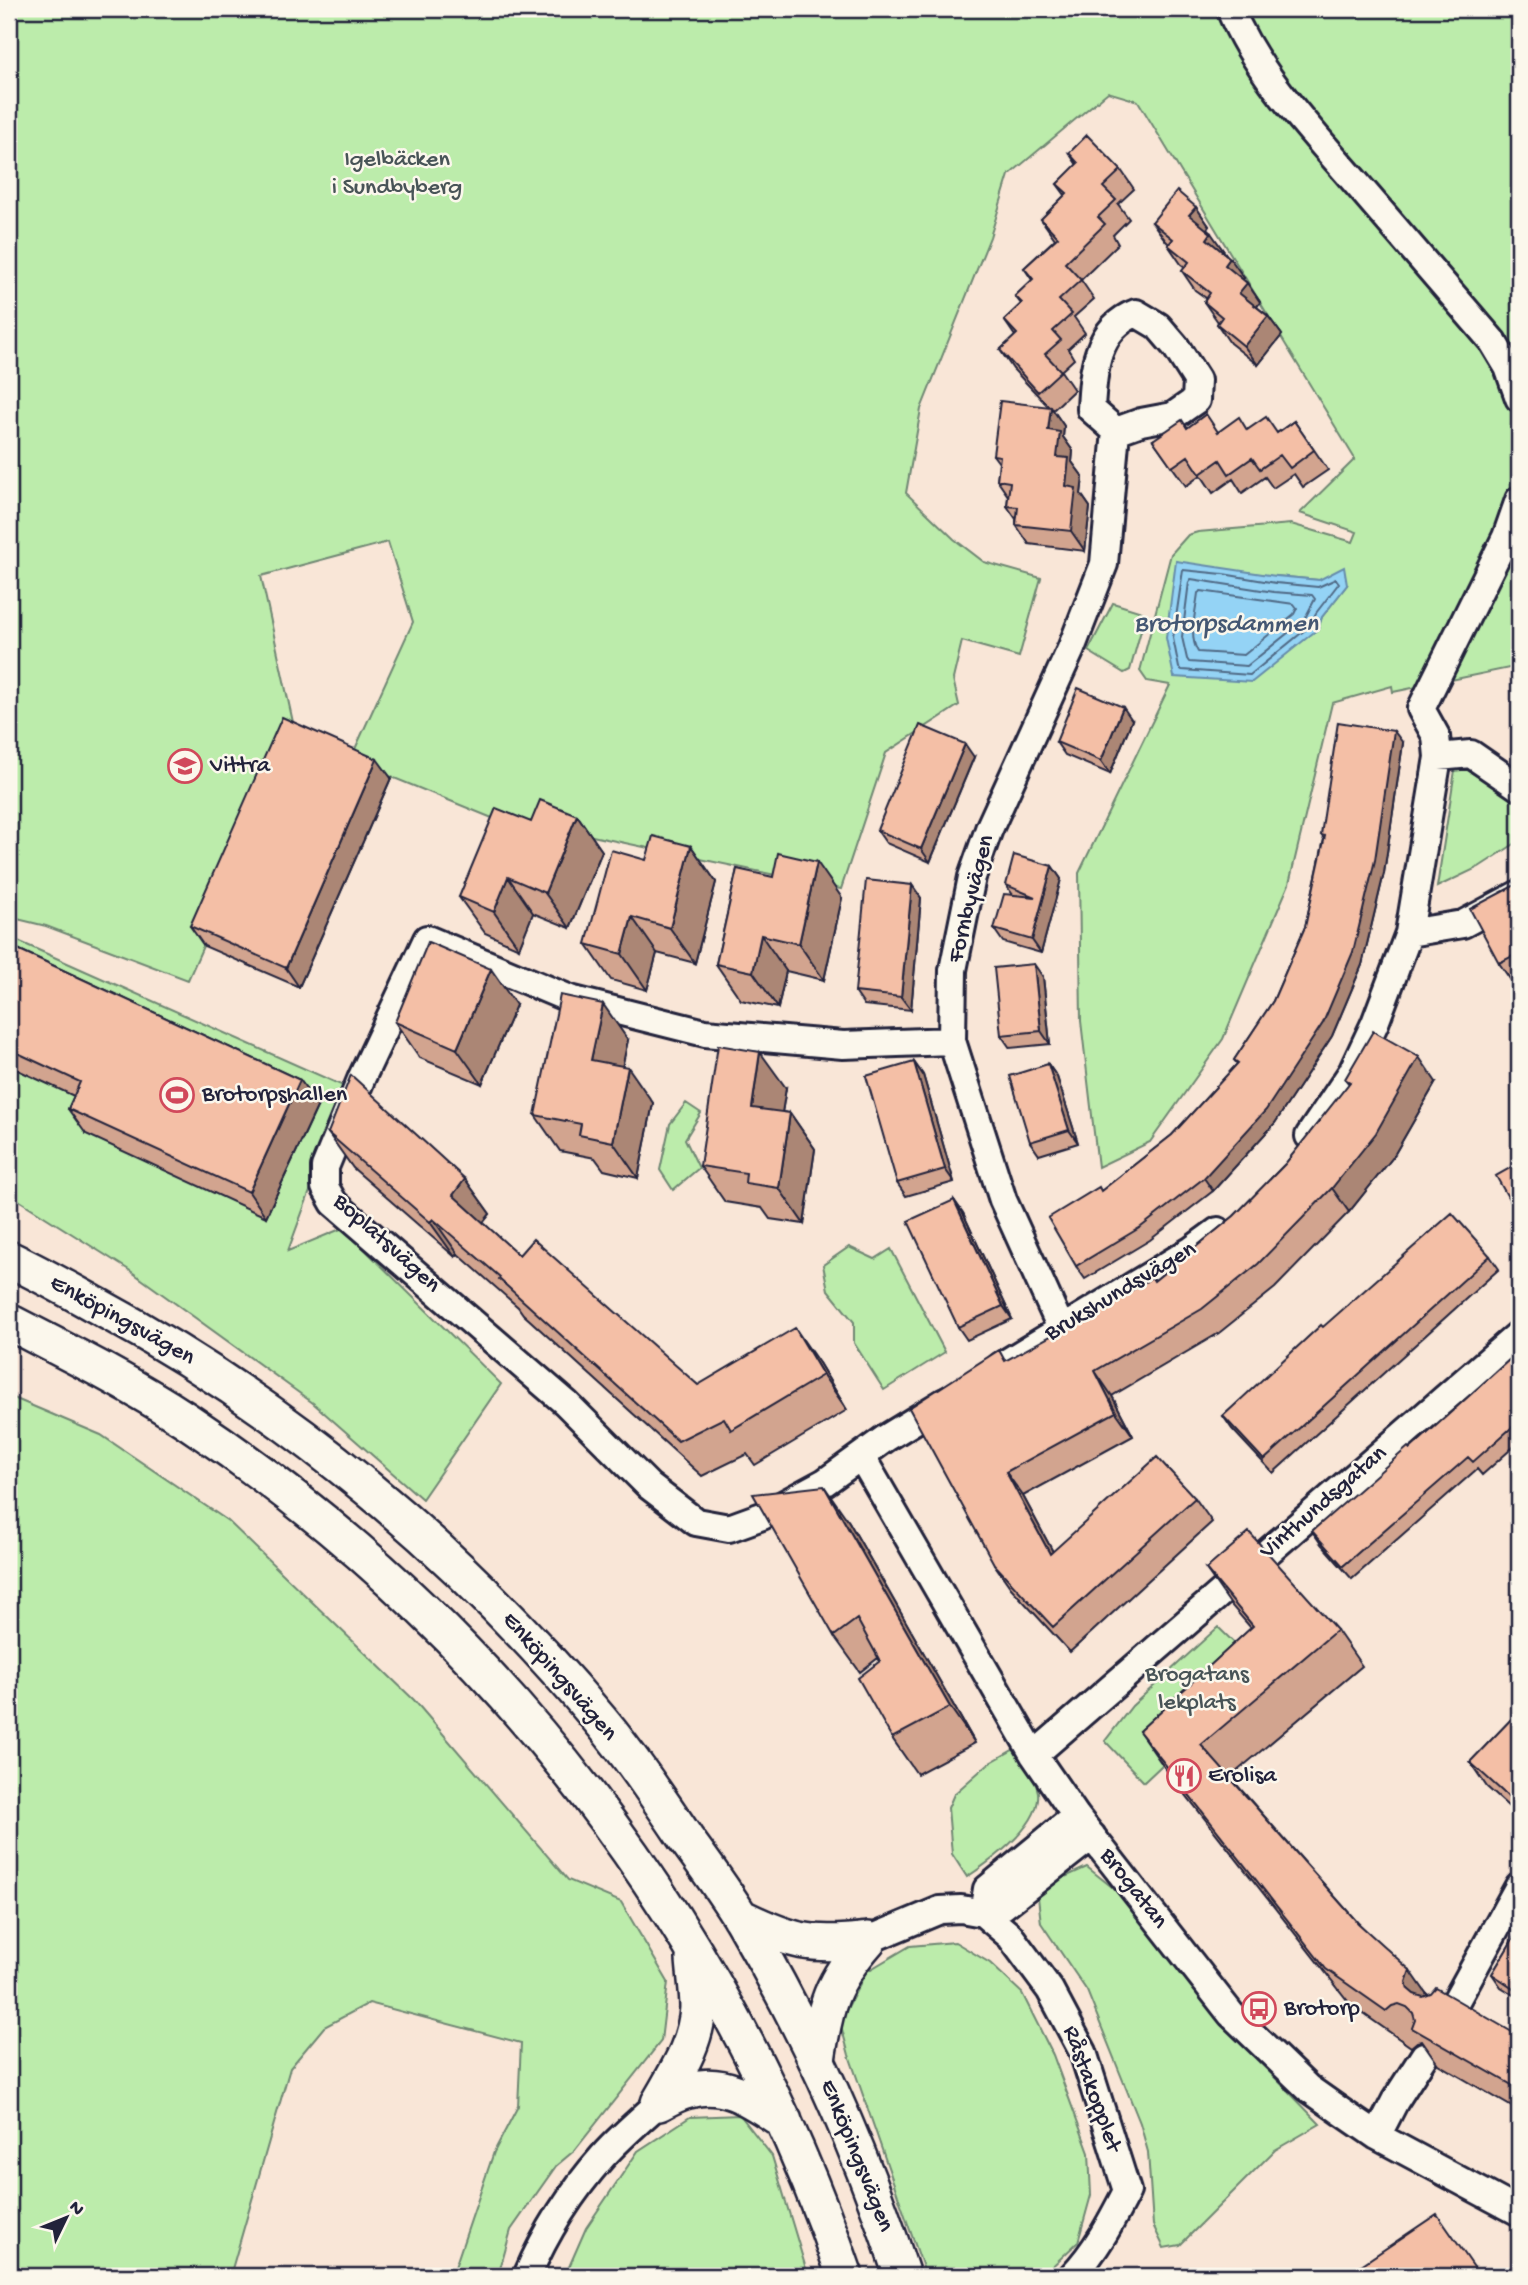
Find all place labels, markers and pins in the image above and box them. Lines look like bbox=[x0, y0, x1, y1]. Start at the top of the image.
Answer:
school or university icon: Vittra bbox=[166, 747, 204, 785]
place label: Vittra bbox=[209, 752, 271, 781]
sports icon: Brotorpshallen bbox=[158, 1076, 196, 1114]
place label: Brotorpshallen bbox=[201, 1081, 348, 1110]
restaurant icon: Erolisa bbox=[1165, 1757, 1203, 1795]
place label: Erolisa bbox=[1208, 1762, 1277, 1791]
bus stop icon: Brotorp bbox=[1240, 1990, 1278, 2028]
place label: Brotorp bbox=[1283, 1995, 1360, 2024]

